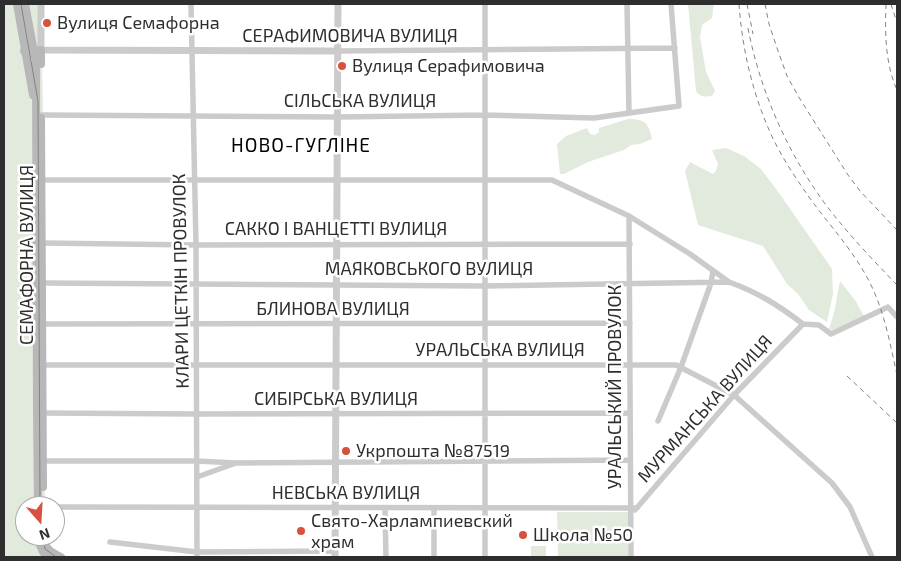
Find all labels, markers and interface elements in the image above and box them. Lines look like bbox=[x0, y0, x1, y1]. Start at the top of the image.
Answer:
place label: Вулиця Семафорна bbox=[57, 12, 220, 34]
marker: Вулиця Семафорна bbox=[41, 17, 53, 29]
street label: СЕРАФИМОВИЧА ВУЛИЦЯ bbox=[242, 25, 458, 47]
place label: Вулиця Серафимовича bbox=[352, 55, 545, 77]
marker: Вулиця Серафимовича bbox=[336, 60, 348, 72]
street label: СІЛЬСЬКА ВУЛИЦЯ bbox=[284, 90, 436, 112]
district label: НОВО-ГУГЛІНЕ bbox=[230, 135, 372, 157]
street label: СЕМАФОРНА ВУЛИЦЯ bbox=[16, 165, 38, 345]
street label: КЛАРИ ЦЕТКІН ПРОВУЛОК bbox=[168, 173, 194, 389]
street label: САККО І ВАНЦЕТТІ ВУЛИЦЯ bbox=[225, 218, 447, 240]
street label: МАЯКОВСЬКОГО ВУЛИЦЯ bbox=[325, 258, 533, 280]
street label: УРАЛЬСЬКИЙ ПРОВУЛОК bbox=[604, 285, 626, 489]
street label: БЛИНОВА ВУЛИЦЯ bbox=[256, 298, 410, 320]
street label: МУРМАНСЬКА ВУЛИЦЯ bbox=[633, 331, 777, 487]
street label: УРАЛЬСЬКА ВУЛИЦЯ bbox=[415, 339, 585, 361]
street label: СИБІРСЬКА ВУЛИЦЯ bbox=[254, 388, 418, 410]
place label: Укрпошта №87519 bbox=[356, 440, 510, 462]
marker: Укрпошта №87519 bbox=[340, 445, 352, 457]
street label: НЕВСЬКА ВУЛИЦЯ bbox=[272, 482, 420, 504]
north arrow bbox=[15, 496, 65, 546]
place label: Свято-Харлампиевский храм bbox=[311, 510, 513, 552]
place label: Школа №50 bbox=[533, 524, 633, 546]
text: N bbox=[37, 525, 52, 544]
marker: Свято-Харлампиевский храм bbox=[295, 525, 307, 537]
marker: Школа №50 bbox=[517, 529, 529, 541]

